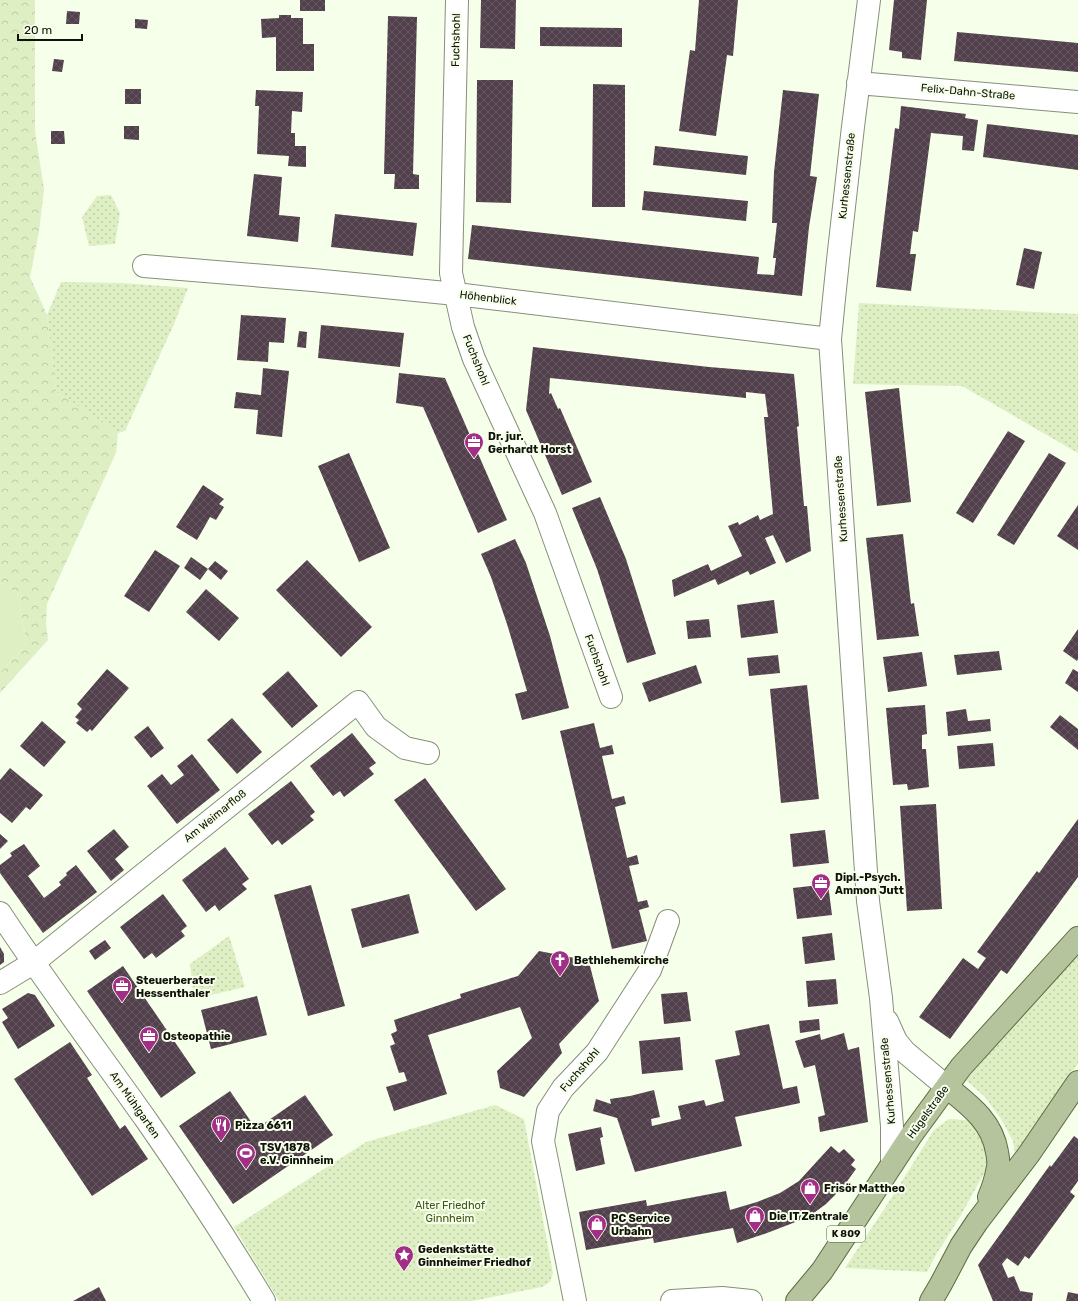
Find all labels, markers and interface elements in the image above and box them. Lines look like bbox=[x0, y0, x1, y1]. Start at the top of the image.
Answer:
street label: Fuchshohl bbox=[449, 13, 463, 67]
scale bar bbox=[18, 16, 82, 42]
text: 20 m bbox=[24, 23, 52, 37]
street label: Felix-Dahn-Straße bbox=[920, 81, 1016, 103]
street label: Kurhessenstraße bbox=[836, 132, 858, 220]
street label: Höhenblick bbox=[459, 288, 518, 308]
street label: Fuchshohl bbox=[460, 333, 492, 387]
place label: Dr. jur. Gerhardt Horst bbox=[488, 430, 572, 456]
office icon: Dr. jur. Gerhardt Horst bbox=[463, 431, 485, 459]
street label: Kurhessenstraße bbox=[831, 455, 851, 543]
street label: Fuchshohl bbox=[582, 633, 612, 687]
street label: Am Weimarfloß bbox=[181, 787, 249, 845]
place label: Dipl.-Psych. Ammon Jutt bbox=[835, 871, 904, 897]
office icon: Dipl.-Psych. Ammon Jutt bbox=[810, 872, 832, 900]
church icon: Bethlehemkirche bbox=[549, 949, 571, 977]
place label: Bethlehemkirche bbox=[574, 954, 669, 967]
place label: Steuerberater Hessenthaler bbox=[136, 974, 215, 1000]
office icon: Steuerberater Hessenthaler bbox=[111, 975, 133, 1003]
office icon: Osteopathie bbox=[138, 1025, 160, 1053]
place label: Osteopathie bbox=[163, 1030, 231, 1043]
street label: Kurhessenstraße bbox=[878, 1037, 898, 1125]
street label: Fuchshohl bbox=[557, 1045, 603, 1095]
street label: Am Mühlgarten bbox=[107, 1069, 163, 1141]
street label: Hügelstraße bbox=[904, 1083, 952, 1141]
restaurant icon: Pizza 6611 bbox=[210, 1114, 232, 1142]
place label: Pizza 6611 bbox=[235, 1119, 292, 1132]
place label: TSV 1878 e.V. Ginnheim bbox=[260, 1141, 334, 1167]
sports icon: TSV 1878 e.V. Ginnheim bbox=[235, 1142, 257, 1170]
shop icon: Frisör Mattheo bbox=[799, 1177, 821, 1205]
place label: Frisör Mattheo bbox=[824, 1182, 905, 1195]
park label: Alter Friedhof Ginnheim bbox=[415, 1199, 486, 1225]
shop icon: Die IT Zentrale bbox=[744, 1205, 766, 1233]
place label: Die IT Zentrale bbox=[769, 1210, 849, 1223]
place label: PC Service Urbahn bbox=[611, 1212, 671, 1238]
shop icon: PC Service Urbahn bbox=[586, 1213, 608, 1241]
road number: K 809 bbox=[827, 1226, 865, 1242]
place label: Gedenkstätte Ginnheimer Friedhof bbox=[418, 1243, 531, 1269]
place icon: Gedenkstätte Ginnheimer Friedhof bbox=[393, 1244, 415, 1272]

